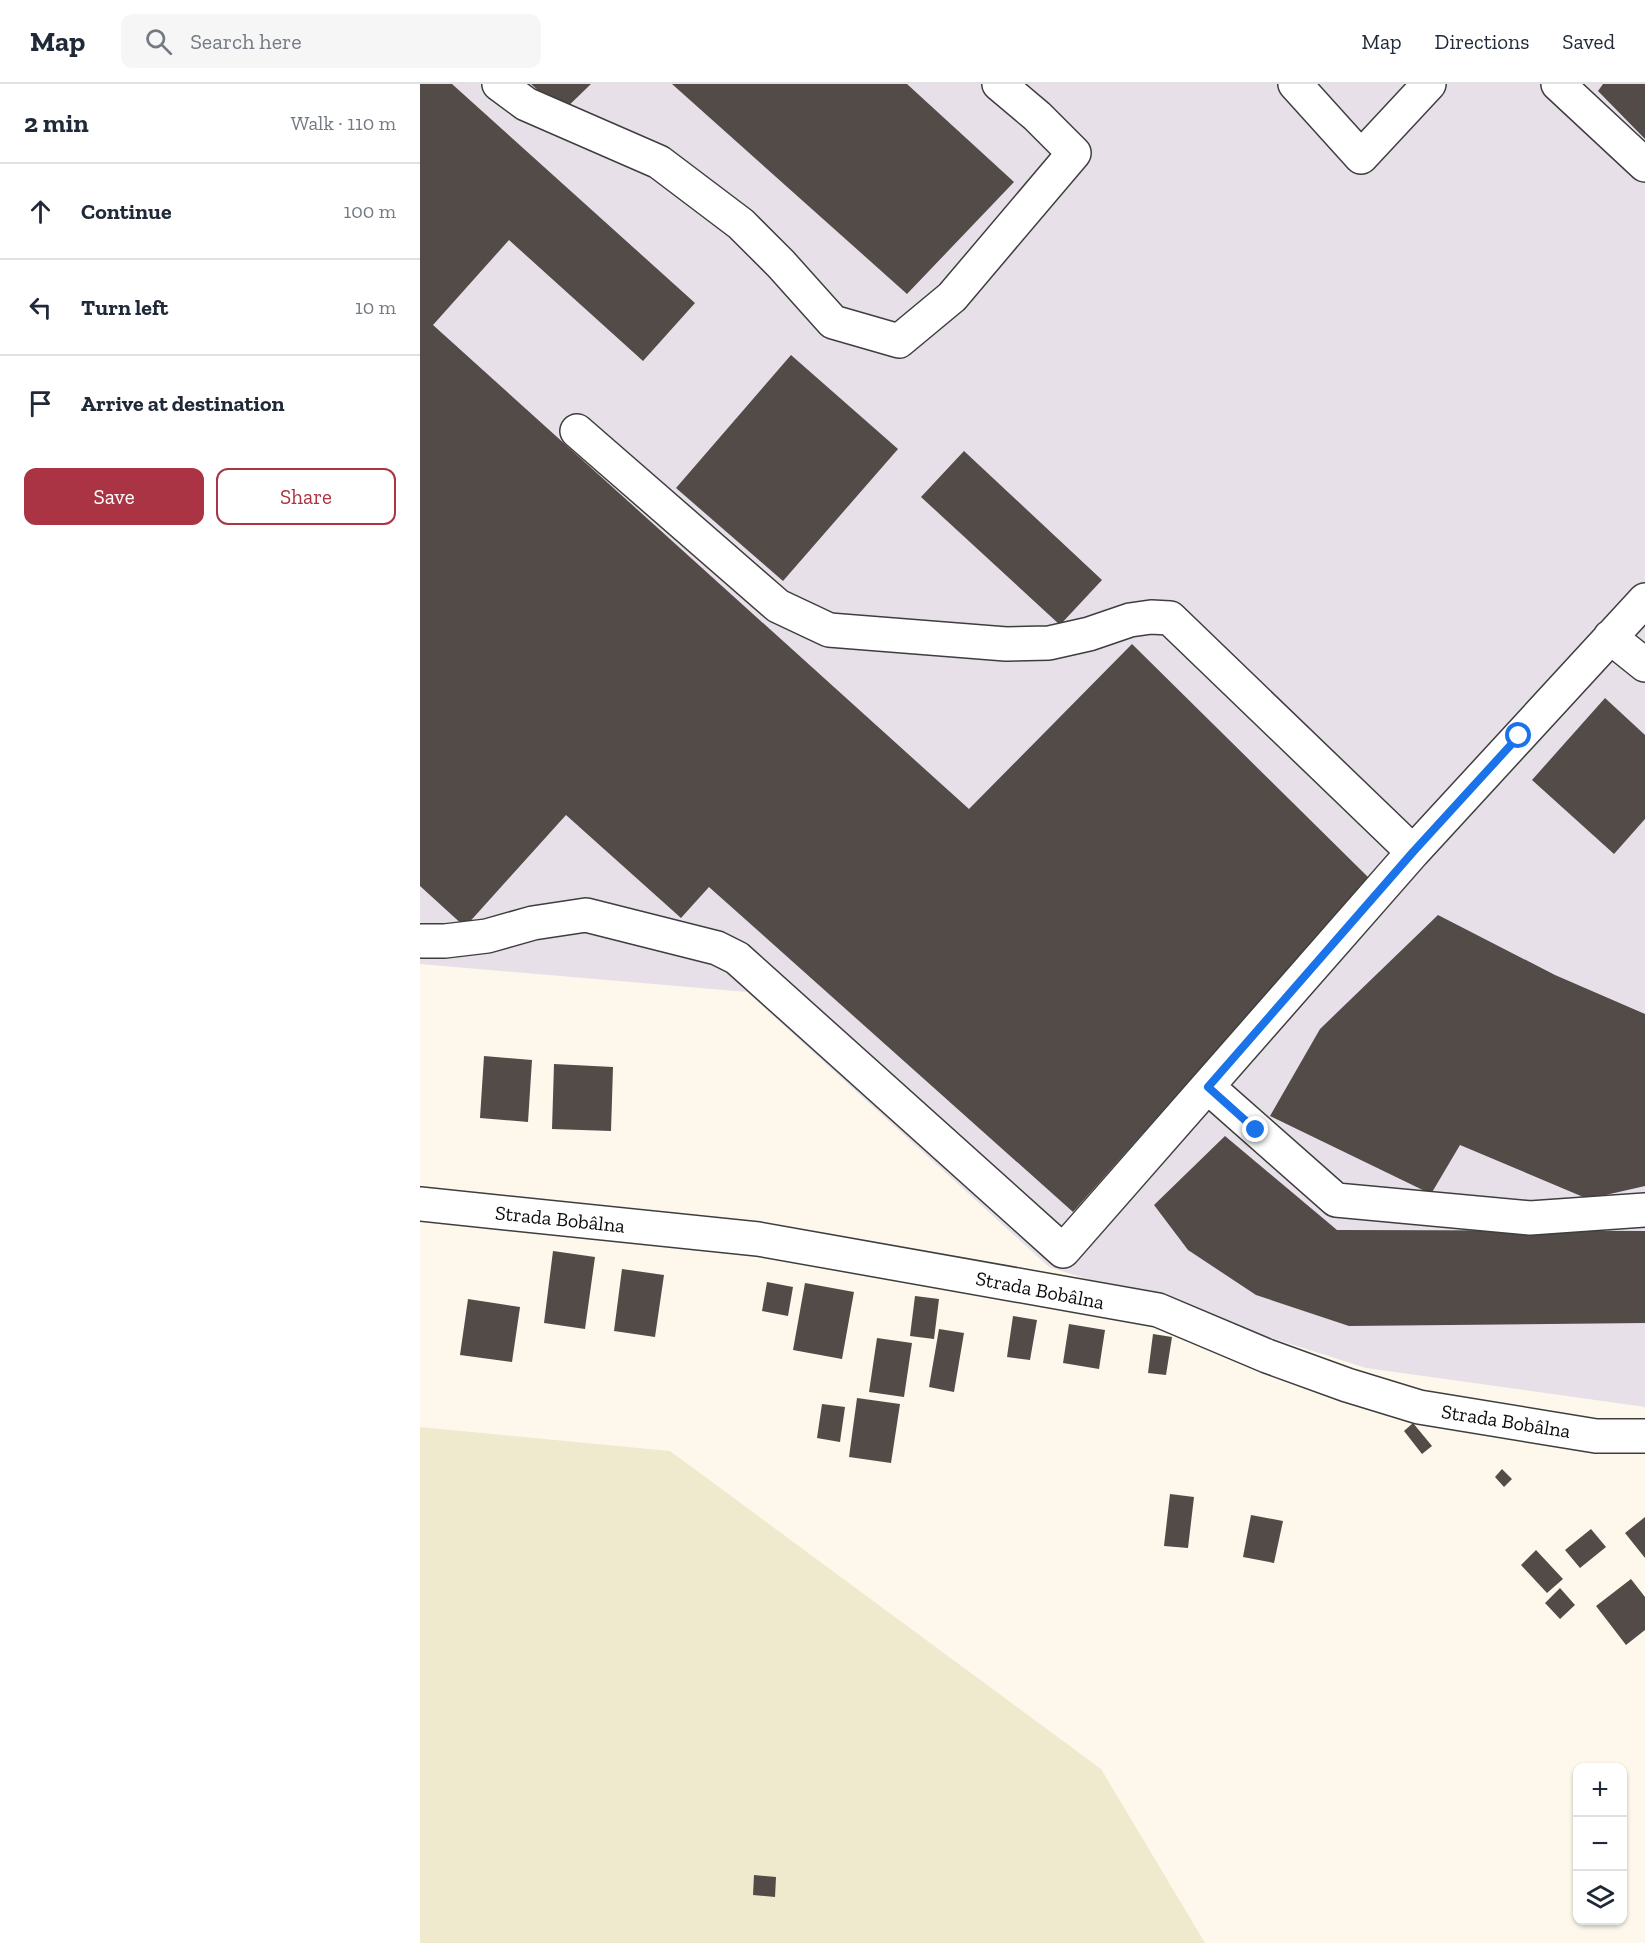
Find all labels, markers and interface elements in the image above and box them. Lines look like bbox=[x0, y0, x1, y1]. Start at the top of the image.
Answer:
search box bbox=[121, 14, 541, 68]
text: Map bbox=[30, 25, 85, 58]
icon: search bbox=[142, 25, 175, 58]
text: Search here bbox=[190, 28, 302, 55]
text: Map bbox=[1362, 29, 1402, 54]
text: Directions bbox=[1435, 29, 1529, 54]
text: Saved bbox=[1562, 29, 1615, 54]
text: 2 min bbox=[24, 107, 89, 139]
text: Walk · 110 m bbox=[291, 111, 396, 135]
icon: ahead bbox=[24, 195, 57, 228]
text: Continue bbox=[81, 198, 172, 225]
text: 100 m bbox=[343, 199, 396, 223]
icon: left bbox=[24, 291, 57, 324]
text: Turn left bbox=[81, 294, 168, 321]
text: 10 m bbox=[355, 295, 396, 319]
icon: arrive bbox=[24, 387, 57, 420]
text: Arrive at destination bbox=[81, 390, 284, 417]
button: Save bbox=[24, 468, 204, 525]
button: Share bbox=[216, 468, 396, 525]
route start bbox=[1505, 722, 1531, 748]
route end bbox=[1242, 1116, 1268, 1142]
street label: Strada Bobâlna bbox=[494, 1200, 626, 1238]
street label: Strada Bobâlna bbox=[974, 1266, 1107, 1314]
street label: Strada Bobâlna bbox=[1440, 1399, 1573, 1443]
map controls bbox=[1573, 1763, 1627, 1925]
button: + bbox=[1573, 1763, 1627, 1817]
button: − bbox=[1573, 1817, 1627, 1871]
button: layers bbox=[1573, 1871, 1627, 1925]

